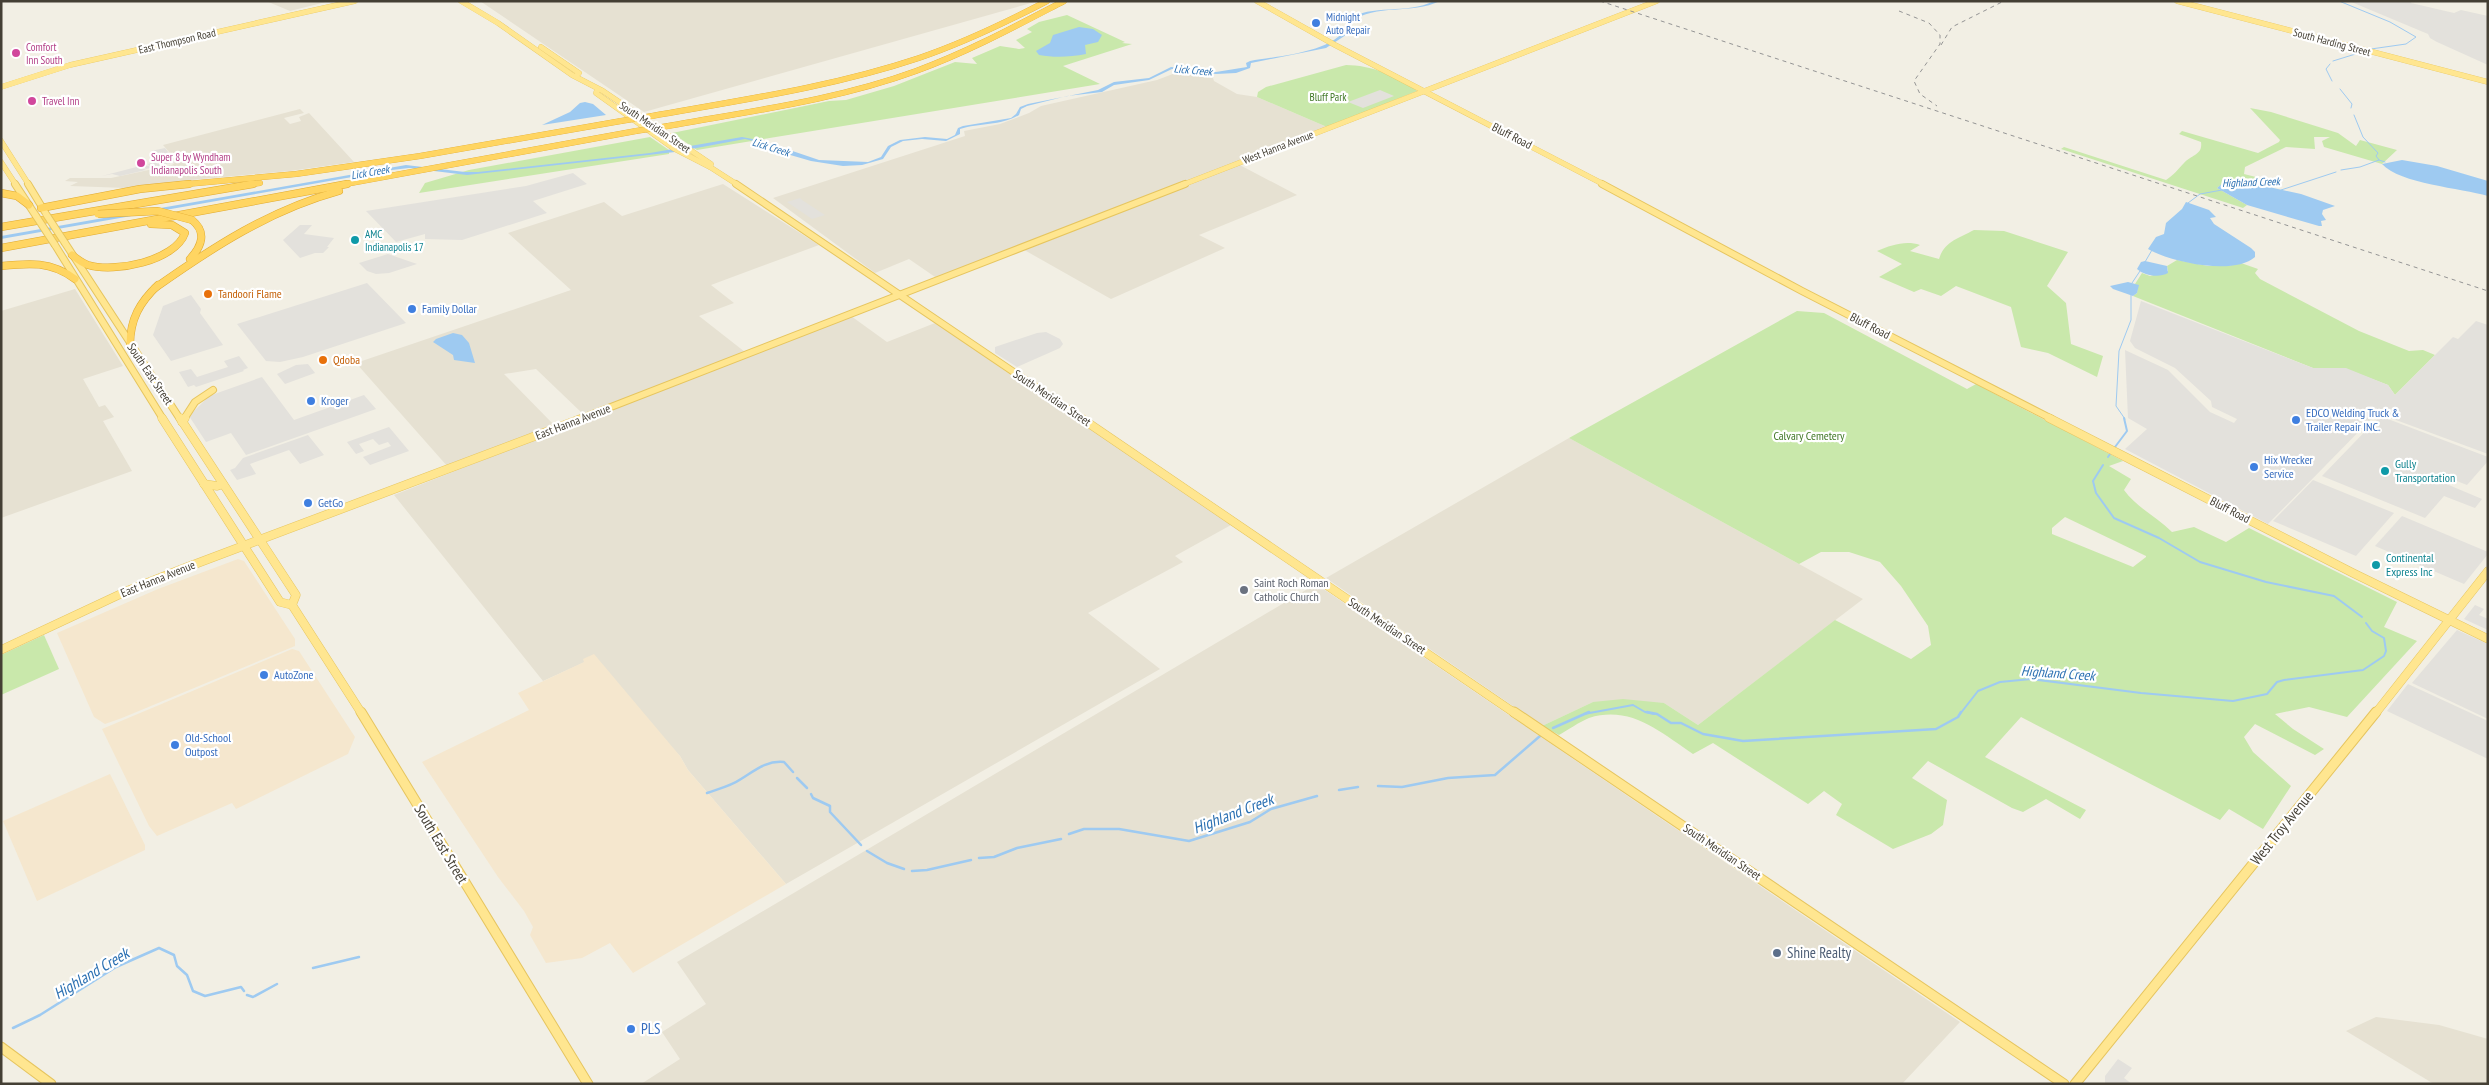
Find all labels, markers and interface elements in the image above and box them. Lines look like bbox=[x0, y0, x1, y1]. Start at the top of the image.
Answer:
place label: Midnight Auto Repair bbox=[1326, 10, 1370, 37]
marker: Midnight Auto Repair bbox=[1310, 17, 1322, 29]
street label: East Thompson Road bbox=[137, 25, 217, 57]
street label: South Harding Street bbox=[2292, 25, 2372, 59]
place label: Comfort Inn South bbox=[26, 40, 63, 67]
marker: Comfort Inn South bbox=[10, 47, 22, 59]
water label: Lick Creek bbox=[1173, 61, 1214, 79]
park label: Bluff Park bbox=[1310, 90, 1347, 104]
place label: Travel Inn bbox=[42, 94, 79, 108]
marker: Travel Inn bbox=[26, 95, 38, 107]
street label: South Meridian Street bbox=[617, 98, 693, 156]
street label: Bluff Road bbox=[1490, 119, 1535, 152]
street label: West Hanna Avenue bbox=[1241, 127, 1316, 167]
water label: Lick Creek bbox=[751, 135, 793, 160]
place label: Super 8 by Wyndham Indianapolis South bbox=[151, 150, 230, 177]
marker: Super 8 by Wyndham Indianapolis South bbox=[135, 157, 147, 169]
water label: Lick Creek bbox=[350, 161, 392, 182]
water label: Highland Creek bbox=[2222, 174, 2282, 190]
place label: AMC Indianapolis 17 bbox=[365, 227, 424, 254]
marker: AMC Indianapolis 17 bbox=[349, 234, 361, 246]
place label: Tandoori Flame bbox=[218, 286, 282, 301]
marker: Tandoori Flame bbox=[202, 288, 214, 300]
place label: Family Dollar bbox=[422, 301, 478, 316]
marker: Family Dollar bbox=[406, 303, 418, 315]
street label: Bluff Road bbox=[1848, 309, 1893, 342]
street label: South East Street bbox=[124, 340, 177, 408]
place label: Qdoba bbox=[333, 352, 360, 367]
marker: Qdoba bbox=[317, 354, 329, 366]
street label: South Meridian Street bbox=[1011, 366, 1095, 429]
place label: Kroger bbox=[321, 393, 349, 408]
marker: Kroger bbox=[305, 395, 317, 407]
street label: East Hanna Avenue bbox=[533, 400, 612, 443]
place label: EDCO Welding Truck & Trailer Repair INC. bbox=[2306, 405, 2400, 434]
marker: EDCO Welding Truck & Trailer Repair INC. bbox=[2290, 414, 2302, 426]
park label: Calvary Cemetery bbox=[1773, 428, 1845, 443]
place label: Hix Wrecker Service bbox=[2264, 452, 2314, 481]
place label: Gully Transportation bbox=[2395, 456, 2455, 485]
marker: Hix Wrecker Service bbox=[2248, 461, 2260, 473]
marker: Gully Transportation bbox=[2379, 465, 2391, 477]
street label: Bluff Road bbox=[2208, 493, 2253, 526]
place label: GetGo bbox=[318, 495, 343, 510]
marker: GetGo bbox=[302, 497, 314, 509]
place label: Continental Express Inc bbox=[2386, 550, 2434, 579]
street label: East Hanna Avenue bbox=[118, 557, 197, 600]
marker: Continental Express Inc bbox=[2370, 559, 2382, 571]
place label: Saint Roch Roman Catholic Church bbox=[1254, 575, 1329, 604]
marker: Saint Roch Roman Catholic Church bbox=[1238, 584, 1250, 596]
street label: South Meridian Street bbox=[1346, 594, 1430, 657]
water label: Highland Creek bbox=[2021, 661, 2097, 685]
place label: AutoZone bbox=[274, 667, 314, 682]
marker: AutoZone bbox=[258, 669, 270, 681]
place label: Old-School Outpost bbox=[185, 730, 231, 759]
marker: Old-School Outpost bbox=[169, 739, 181, 751]
street label: West Troy Avenue bbox=[2246, 787, 2317, 868]
water label: Highland Creek bbox=[1190, 788, 1278, 837]
street label: South East Street bbox=[410, 801, 473, 887]
street label: South Meridian Street bbox=[1681, 820, 1765, 883]
water label: Highland Creek bbox=[50, 942, 134, 1003]
place label: Shine Realty bbox=[1787, 943, 1852, 962]
marker: Shine Realty bbox=[1771, 947, 1783, 959]
place label: PLS bbox=[641, 1019, 660, 1038]
marker: PLS bbox=[625, 1023, 637, 1035]

